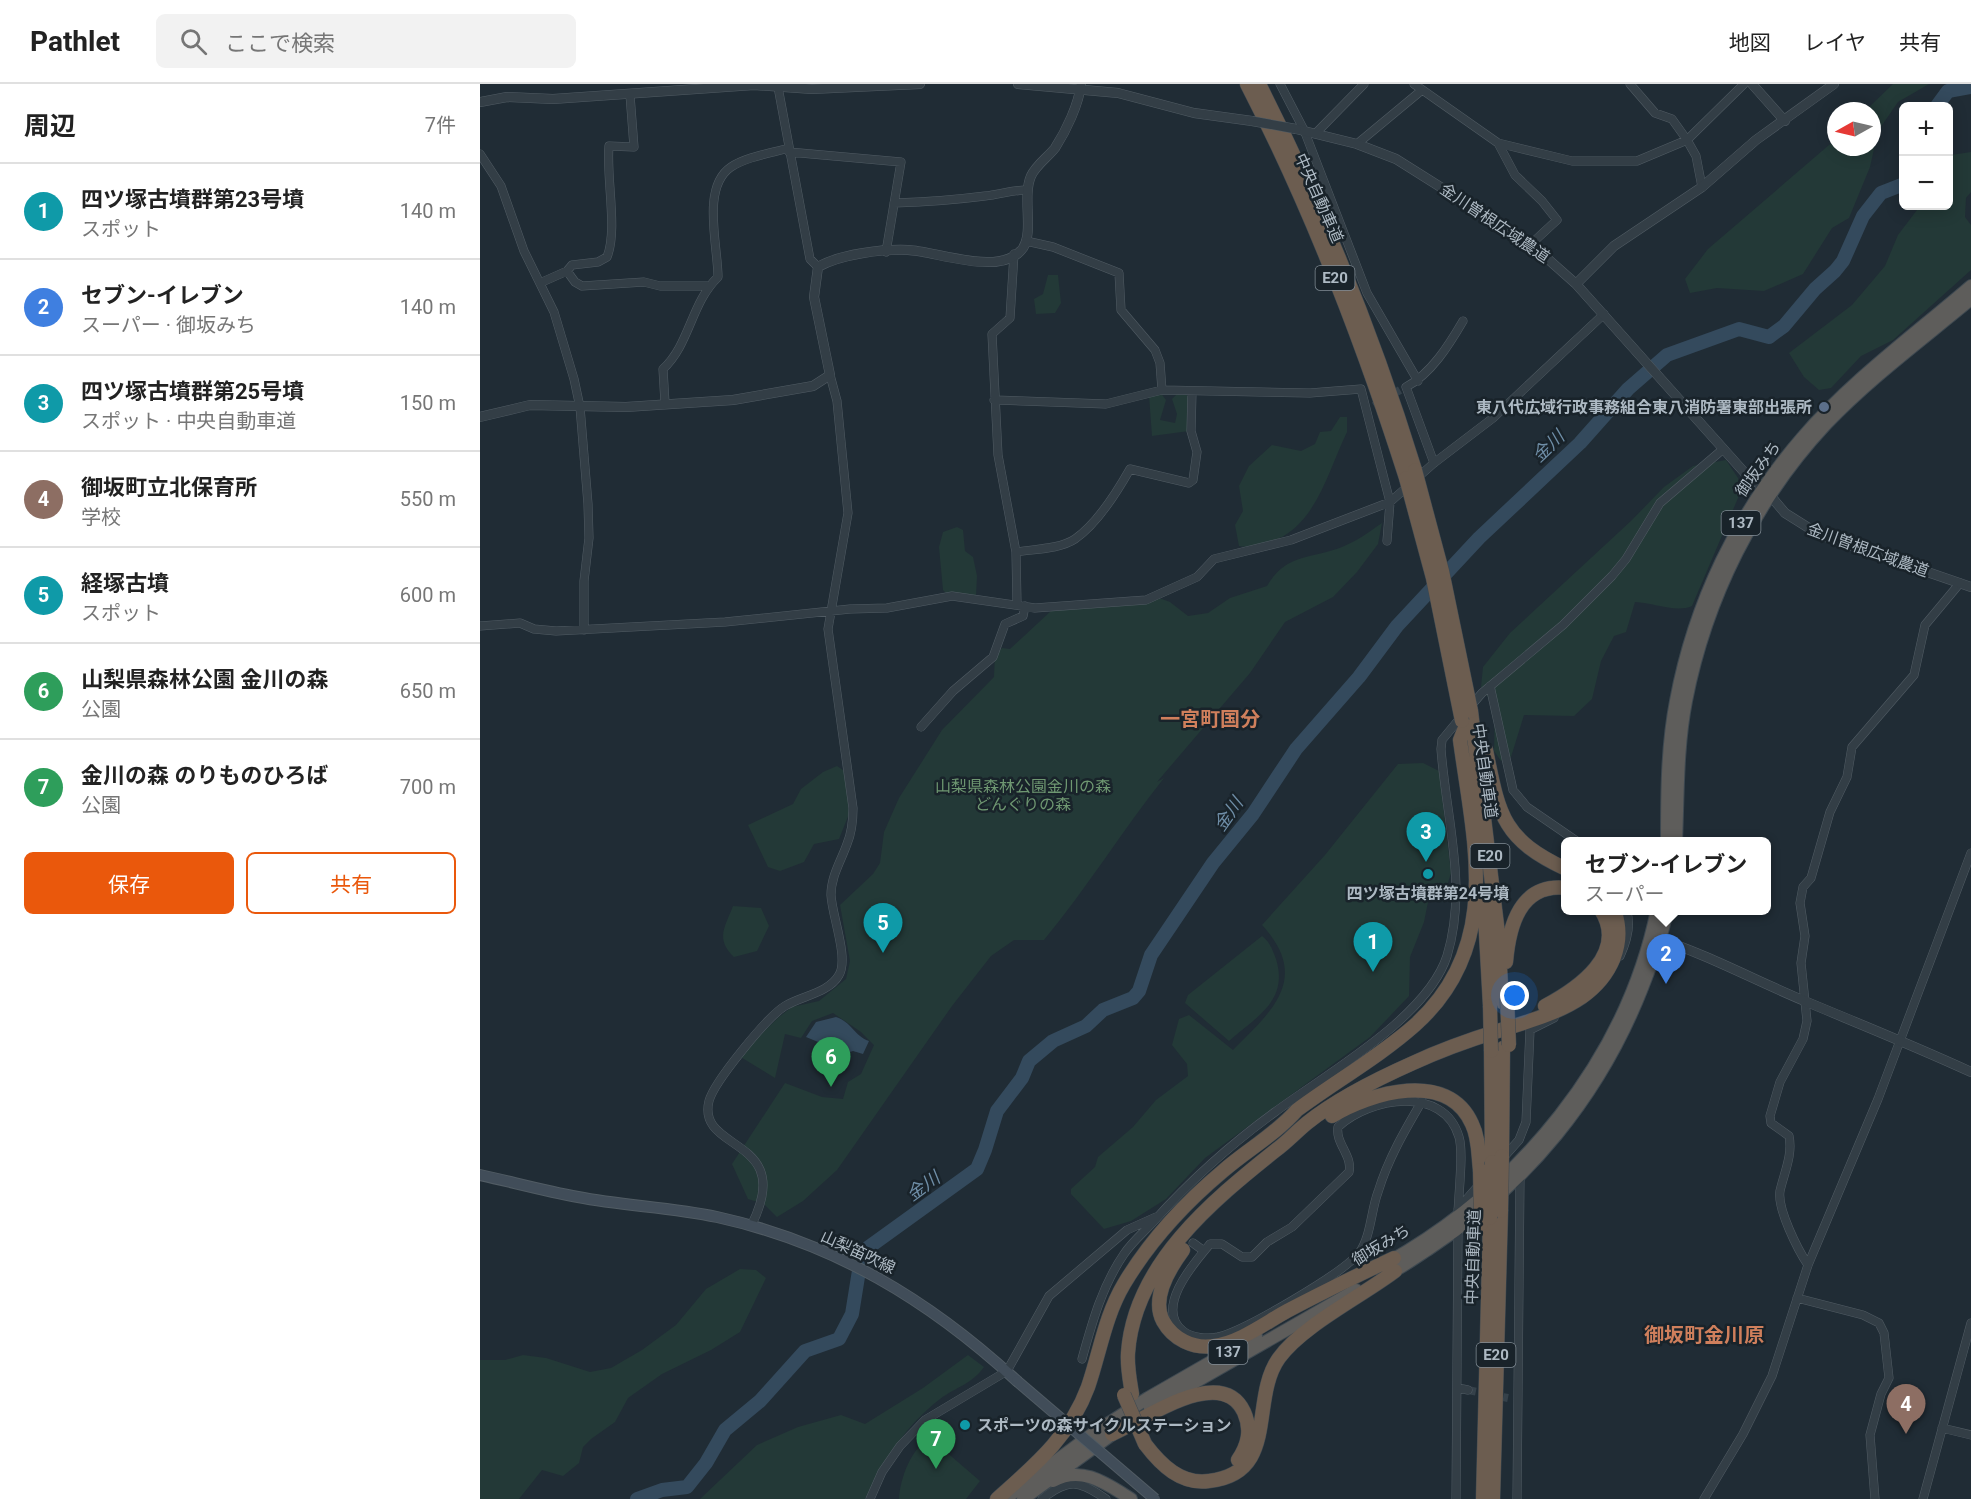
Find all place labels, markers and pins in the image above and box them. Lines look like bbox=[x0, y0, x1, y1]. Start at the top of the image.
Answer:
place label: 東八代広域行政事務組合東八消防署東部出張所 bbox=[1476, 398, 1812, 417]
marker: 東八代広域行政事務組合東八消防署東部出張所 bbox=[1817, 400, 1831, 414]
pin: 3 bbox=[1406, 812, 1446, 862]
marker: 四ツ塚古墳群第24号墳 bbox=[1421, 867, 1435, 881]
place label: 四ツ塚古墳群第24号墳 bbox=[1347, 884, 1509, 903]
pin: 5 bbox=[864, 904, 902, 953]
pin: 1 bbox=[1354, 922, 1392, 972]
pin: 2 bbox=[1646, 934, 1686, 984]
pin: 6 bbox=[812, 1038, 850, 1087]
pin: 4 bbox=[1886, 1384, 1926, 1434]
place label: スポーツの森サイクルステーション bbox=[977, 1416, 1232, 1435]
marker: スポーツの森サイクルステーション bbox=[958, 1418, 972, 1432]
pin: 7 bbox=[916, 1420, 956, 1469]

